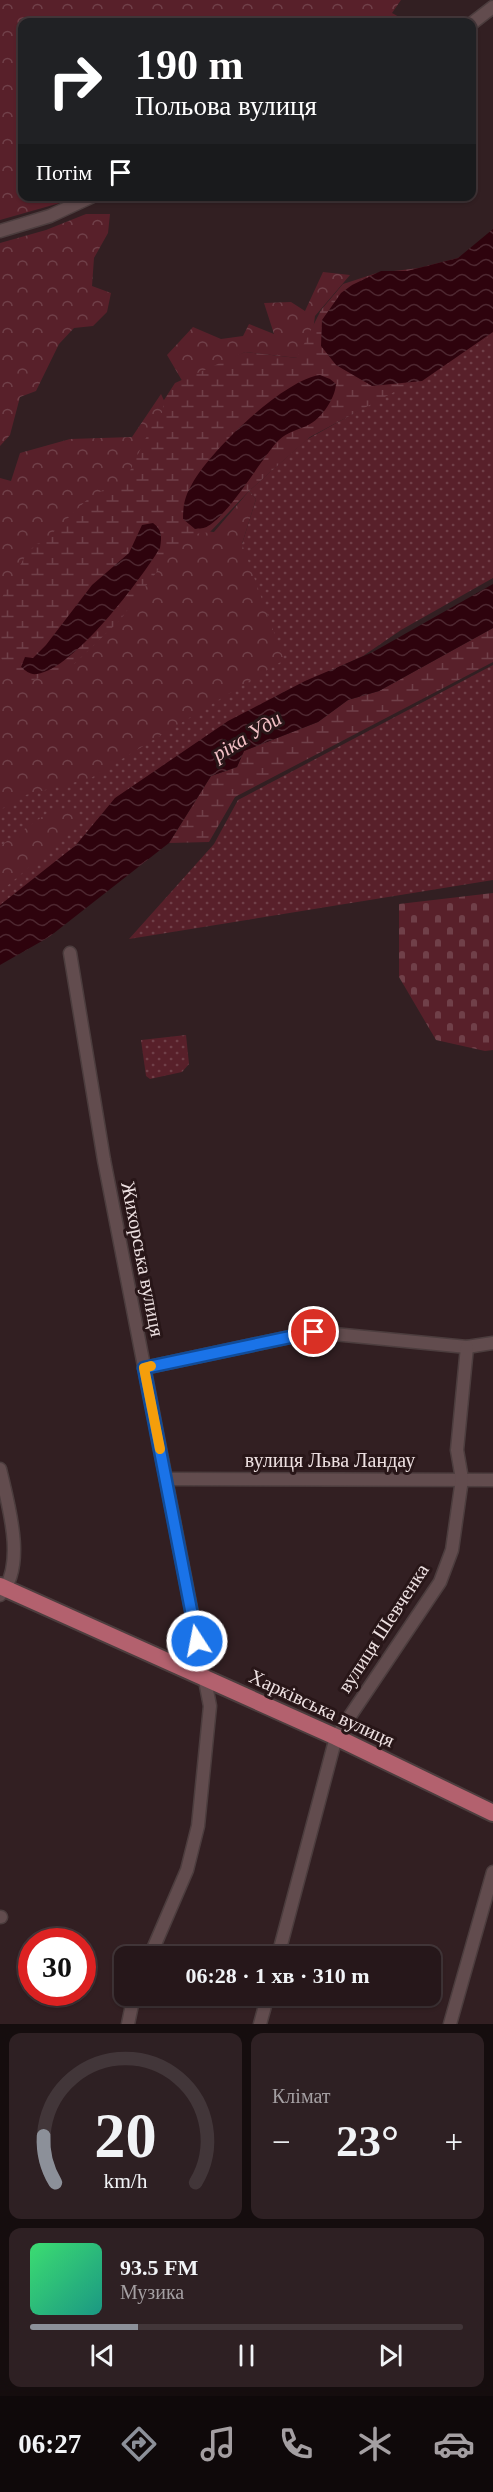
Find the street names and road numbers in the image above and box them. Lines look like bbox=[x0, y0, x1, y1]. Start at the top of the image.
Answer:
street label: Жихорська вулиця bbox=[116, 1180, 169, 1339]
street label: вулиця Льва Ландау bbox=[245, 1449, 415, 1472]
street label: вулиця Шевченка bbox=[333, 1559, 434, 1697]
street label: Харківська вулиця bbox=[245, 1665, 398, 1752]

